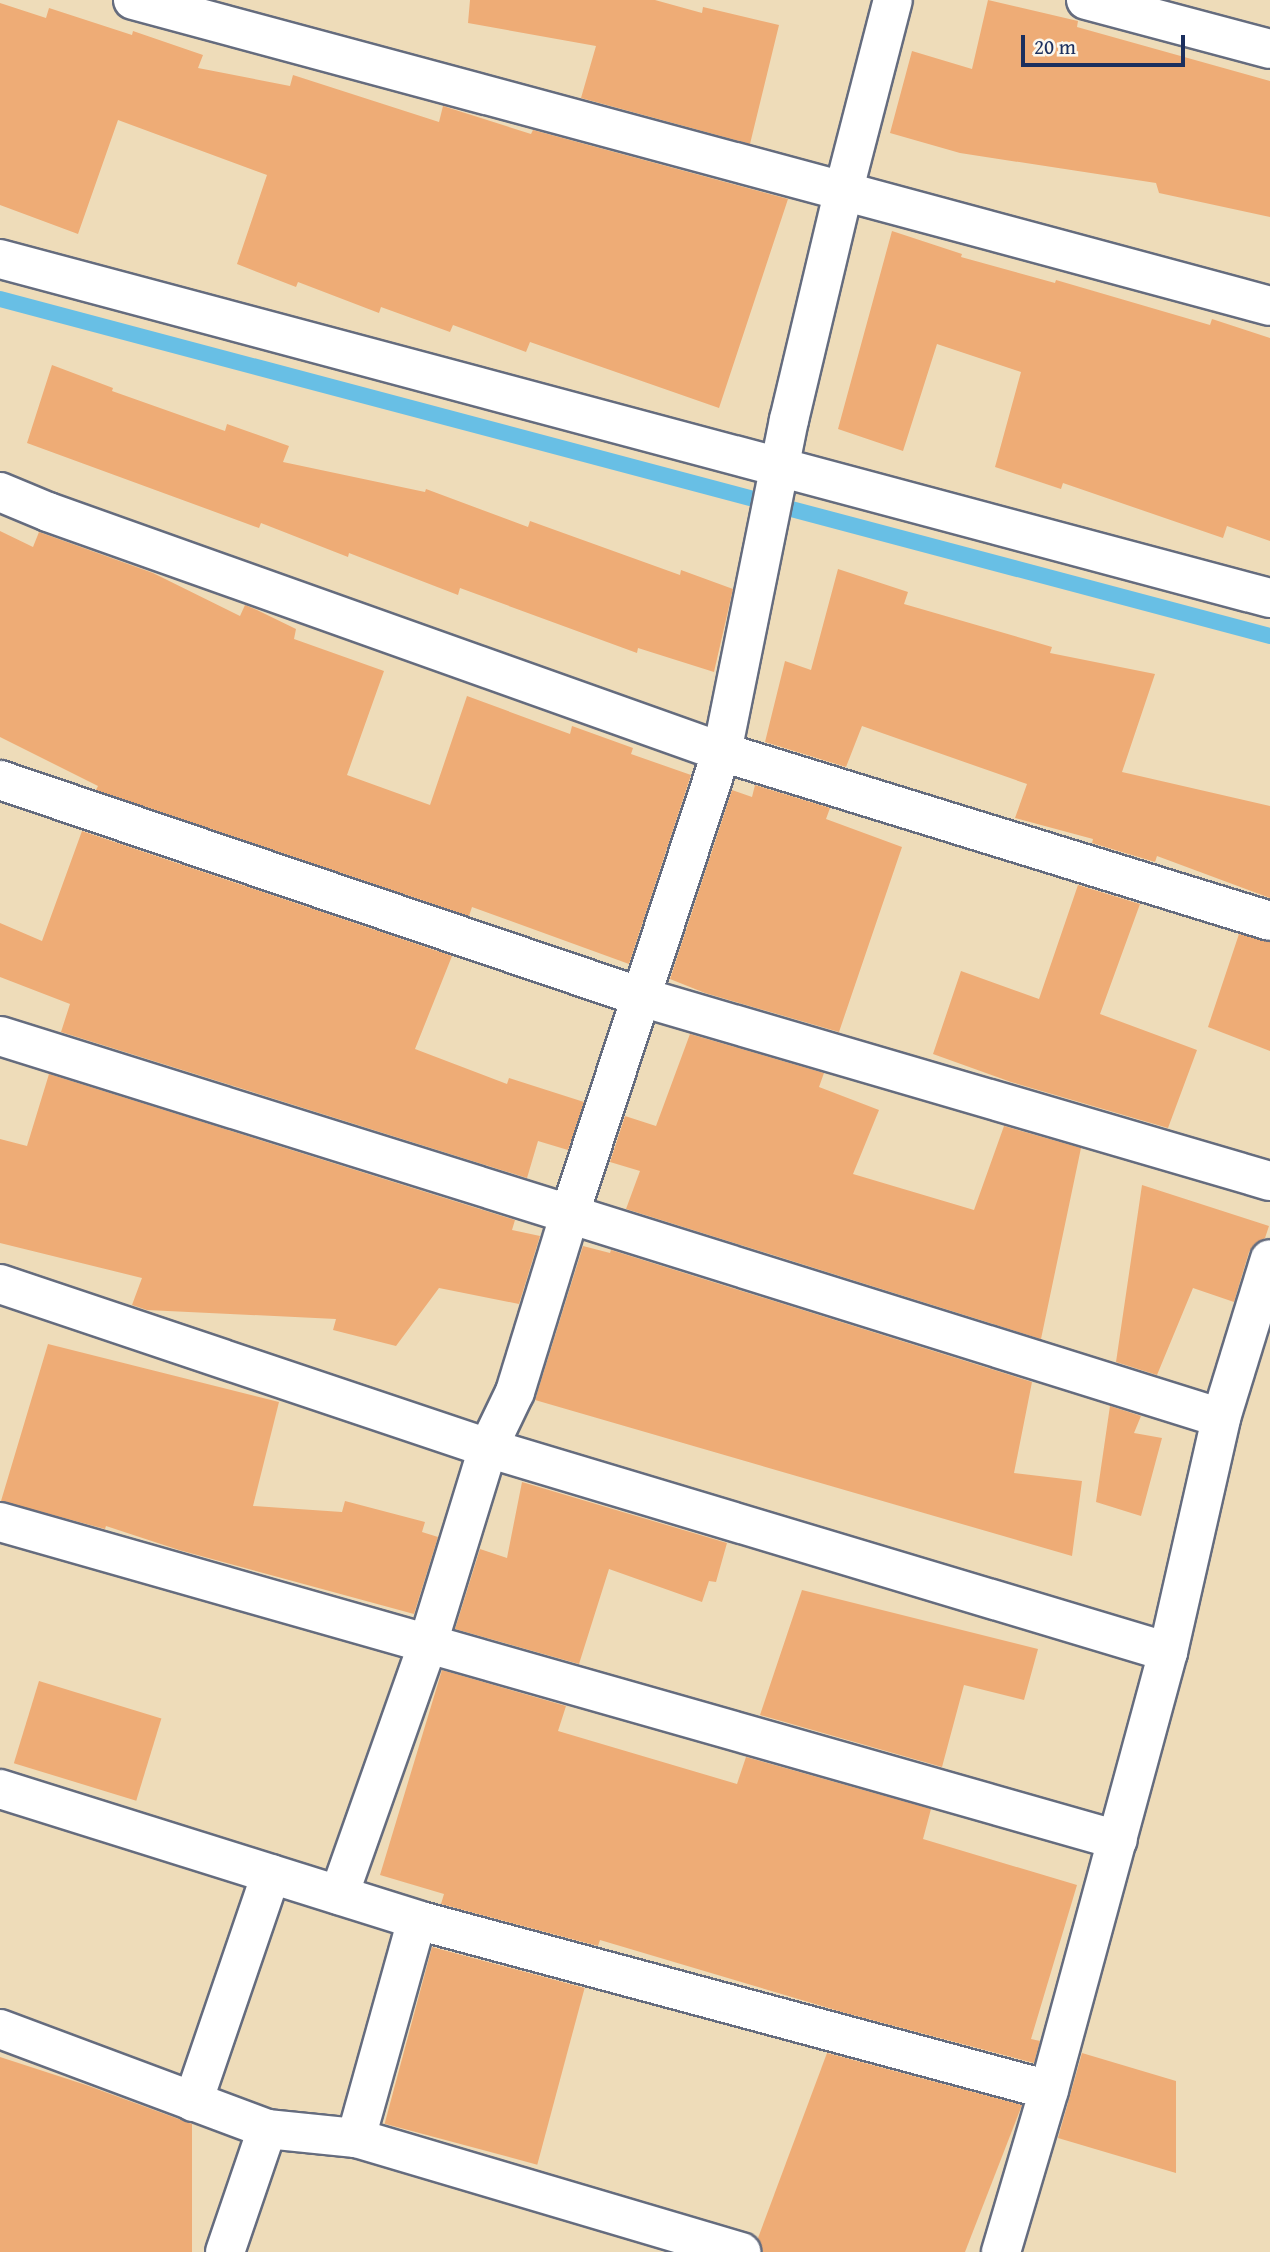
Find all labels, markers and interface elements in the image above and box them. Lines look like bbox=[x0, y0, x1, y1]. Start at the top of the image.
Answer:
scale bar bbox=[1025, 21, 1190, 65]
text: 20 m bbox=[1034, 31, 1076, 62]

